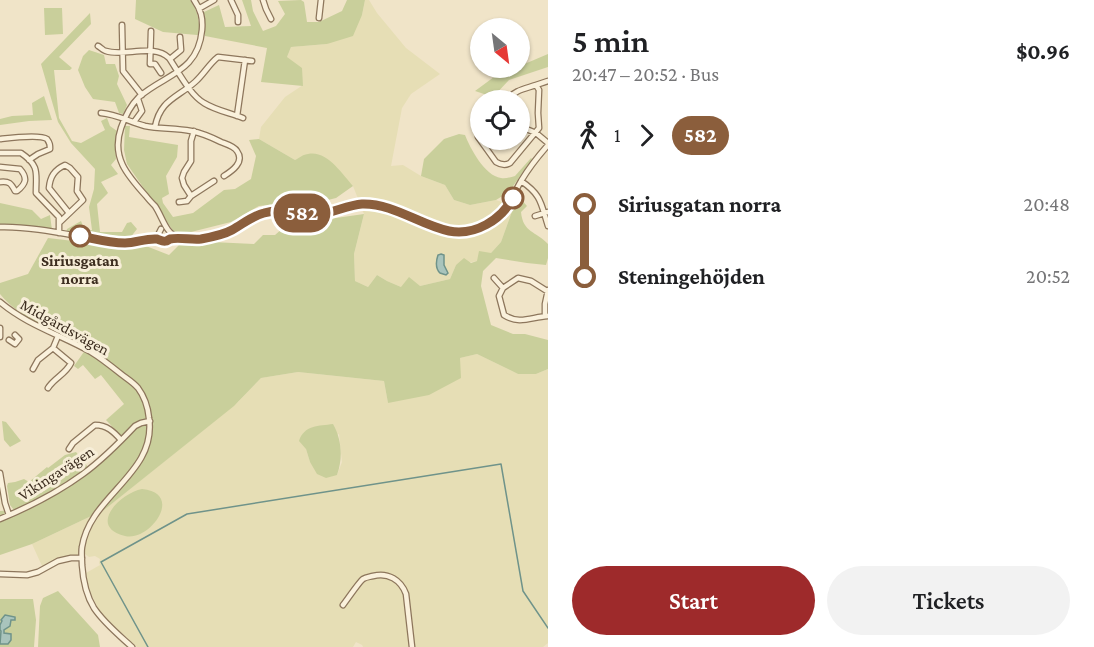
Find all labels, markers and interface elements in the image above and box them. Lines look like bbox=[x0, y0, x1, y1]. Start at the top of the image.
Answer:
north arrow bbox=[470, 18, 530, 78]
map controls bbox=[470, 18, 530, 150]
text: 5 min bbox=[572, 22, 649, 59]
text: $0.96 bbox=[1016, 39, 1070, 64]
text: 20:47 – 20:52 · Bus bbox=[572, 63, 719, 85]
button: locate bbox=[470, 90, 530, 150]
icon: walk bbox=[572, 119, 605, 152]
icon: forward bbox=[630, 119, 663, 152]
text: 582 bbox=[684, 123, 717, 147]
text: 1 bbox=[614, 124, 621, 146]
unlabelled marker bbox=[502, 187, 524, 209]
text: Siriusgatan norra bbox=[618, 192, 781, 217]
text: 20:48 bbox=[1024, 193, 1070, 215]
line badge: 582 bbox=[268, 194, 336, 232]
text: 582 bbox=[285, 201, 319, 225]
marker: Siriusgatan norra bbox=[69, 225, 91, 247]
place label: Siriusgatan norra bbox=[41, 252, 119, 287]
text: Steningehöjden bbox=[618, 264, 765, 289]
text: 20:52 bbox=[1026, 265, 1070, 287]
street label: Midgårdsvägen bbox=[17, 296, 113, 359]
street label: Vikingavägen bbox=[15, 442, 98, 505]
button: Start bbox=[572, 566, 815, 635]
button: Tickets bbox=[827, 566, 1070, 635]

